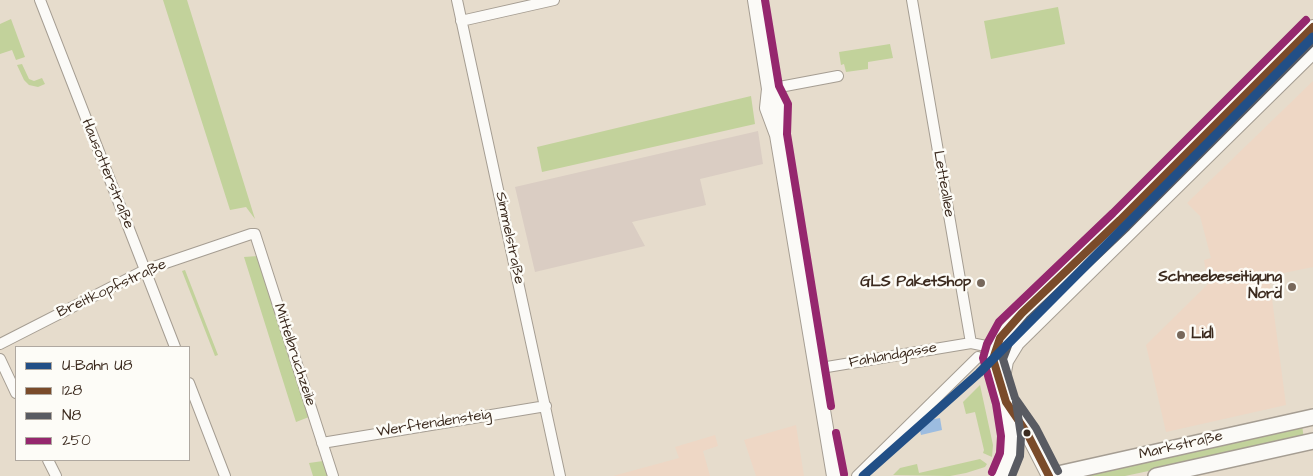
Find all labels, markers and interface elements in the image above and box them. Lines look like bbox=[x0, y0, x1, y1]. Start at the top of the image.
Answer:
street label: Hausotterstraße bbox=[77, 116, 137, 232]
street label: Letteallee bbox=[928, 149, 958, 219]
street label: Simmelstraße bbox=[490, 190, 528, 286]
street label: Breitkopfstraße bbox=[54, 256, 170, 322]
place label: Schneebeseitigung Nord bbox=[1158, 269, 1282, 304]
place label: GLS PaketShop bbox=[860, 274, 971, 292]
marker: GLS PaketShop bbox=[975, 277, 987, 289]
marker: Schneebeseitigung Nord bbox=[1286, 281, 1298, 293]
street label: Mittelbruchzeile bbox=[269, 301, 319, 409]
place label: Lidl bbox=[1191, 326, 1214, 344]
marker: Lidl bbox=[1175, 329, 1187, 341]
street label: Fahlandgasse bbox=[848, 339, 938, 373]
legend bbox=[15, 346, 190, 461]
text: U-Bahn U8 bbox=[62, 355, 132, 376]
text: 128 bbox=[62, 380, 82, 401]
text: N8 bbox=[62, 405, 81, 426]
street label: Werftendensteig bbox=[375, 406, 493, 442]
unlabelled marker bbox=[1022, 428, 1032, 438]
street label: Markstraße bbox=[1137, 428, 1225, 464]
text: 250 bbox=[62, 430, 91, 451]

